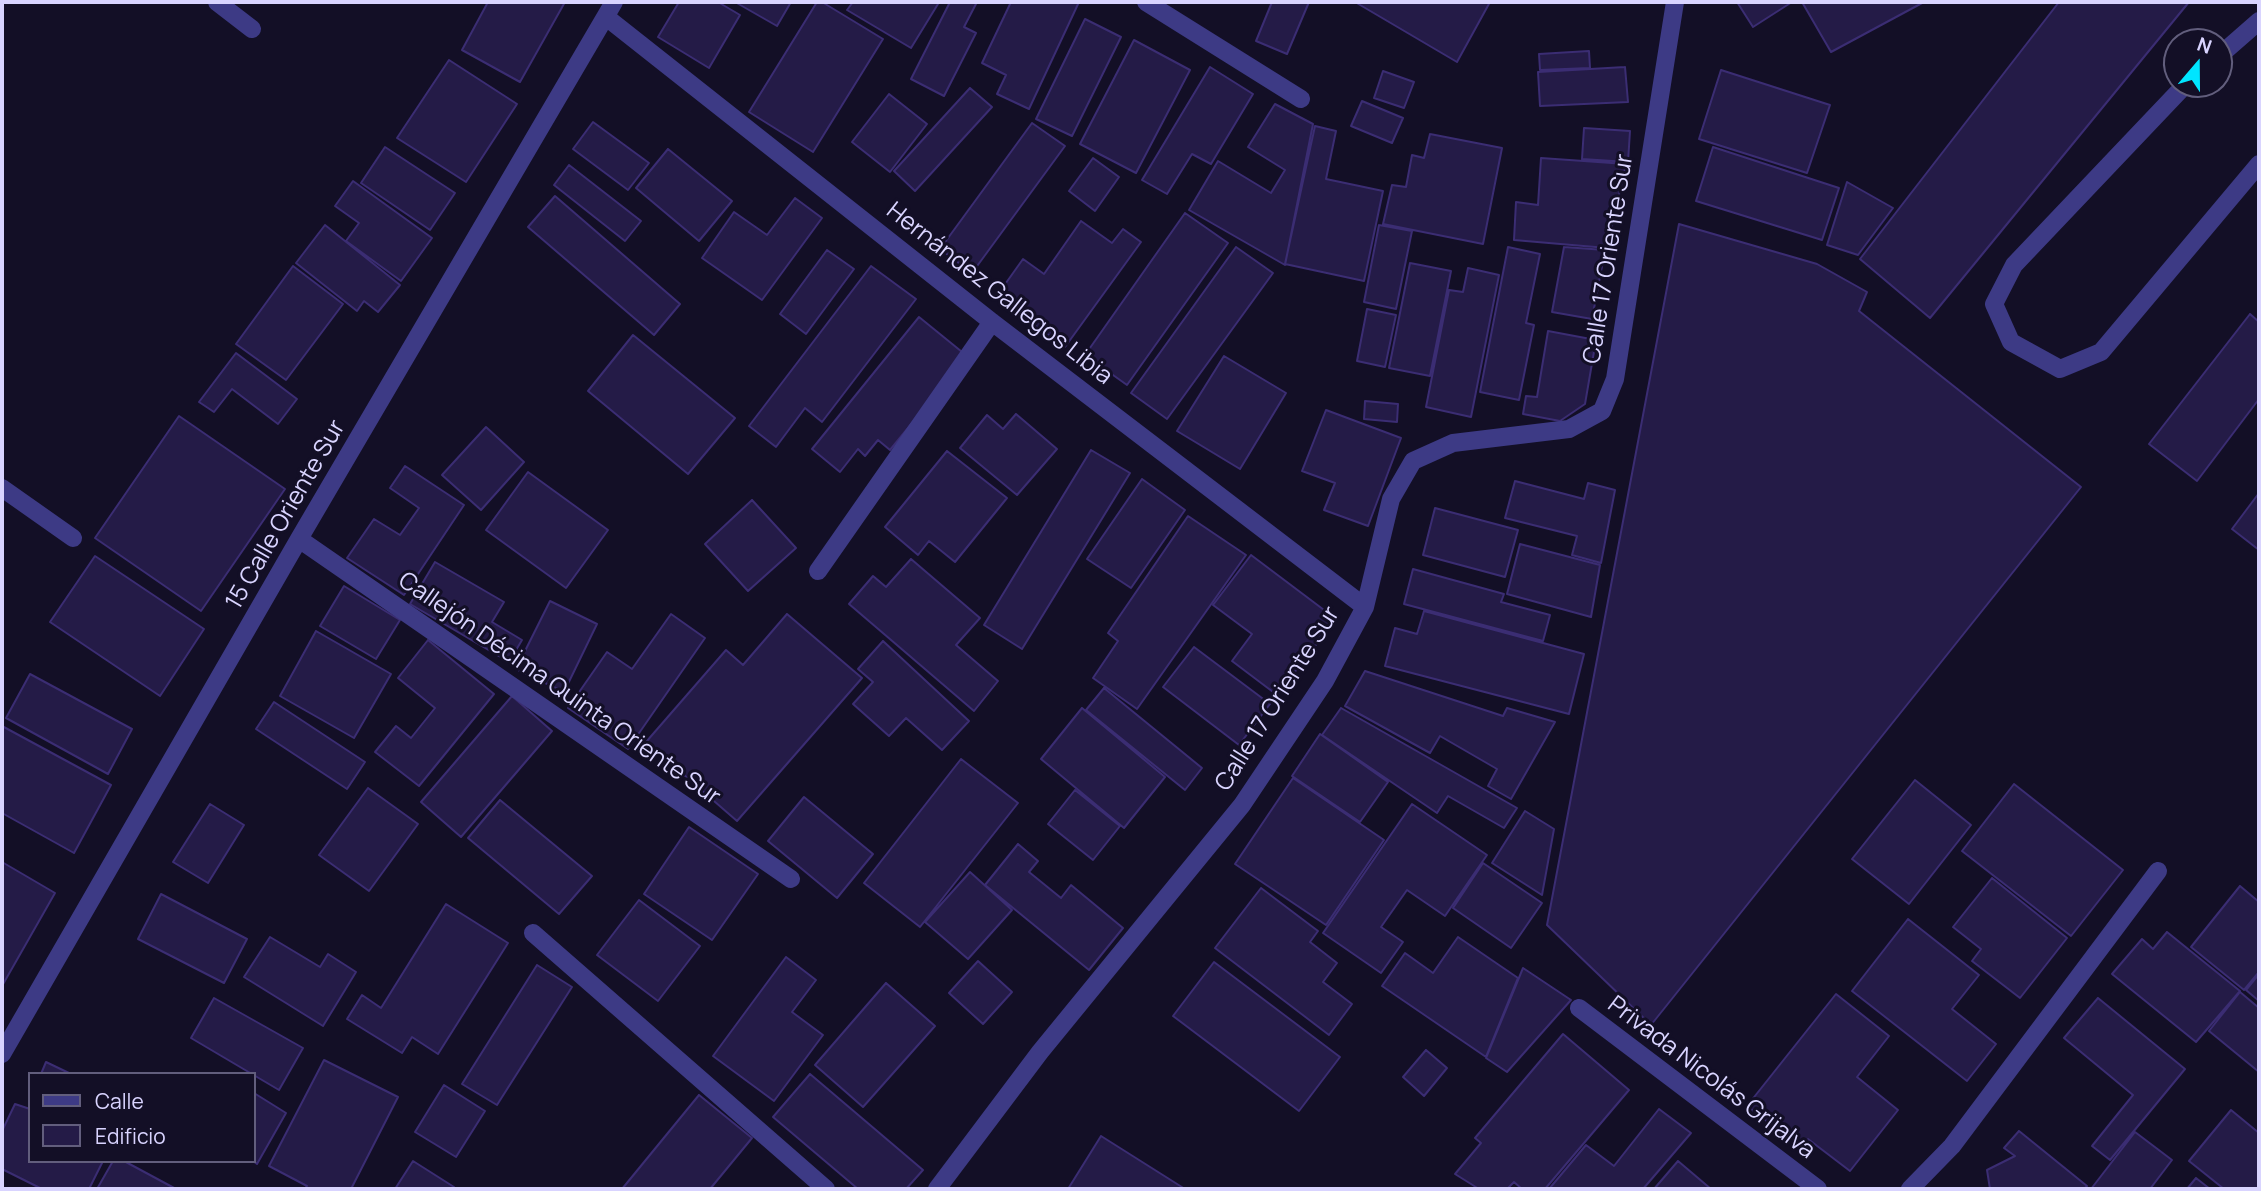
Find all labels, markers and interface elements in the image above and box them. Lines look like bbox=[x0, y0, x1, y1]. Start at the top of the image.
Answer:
north arrow bbox=[2163, 28, 2233, 98]
text: N bbox=[2194, 31, 2215, 60]
street label: Calle 17 Oriente Sur bbox=[1578, 152, 1640, 366]
street label: Hernández Gallegos Libia bbox=[880, 197, 1118, 391]
street label: 15 Calle Oriente Sur bbox=[220, 415, 352, 615]
street label: Callejón Décima Quinta Oriente Sur bbox=[392, 566, 726, 812]
street label: Calle 17 Oriente Sur bbox=[1210, 601, 1346, 797]
street label: Privada Nicolás Grijalva bbox=[1602, 991, 1820, 1165]
legend bbox=[28, 1072, 256, 1163]
text: Calle bbox=[95, 1087, 144, 1115]
text: Edificio bbox=[95, 1122, 166, 1150]

